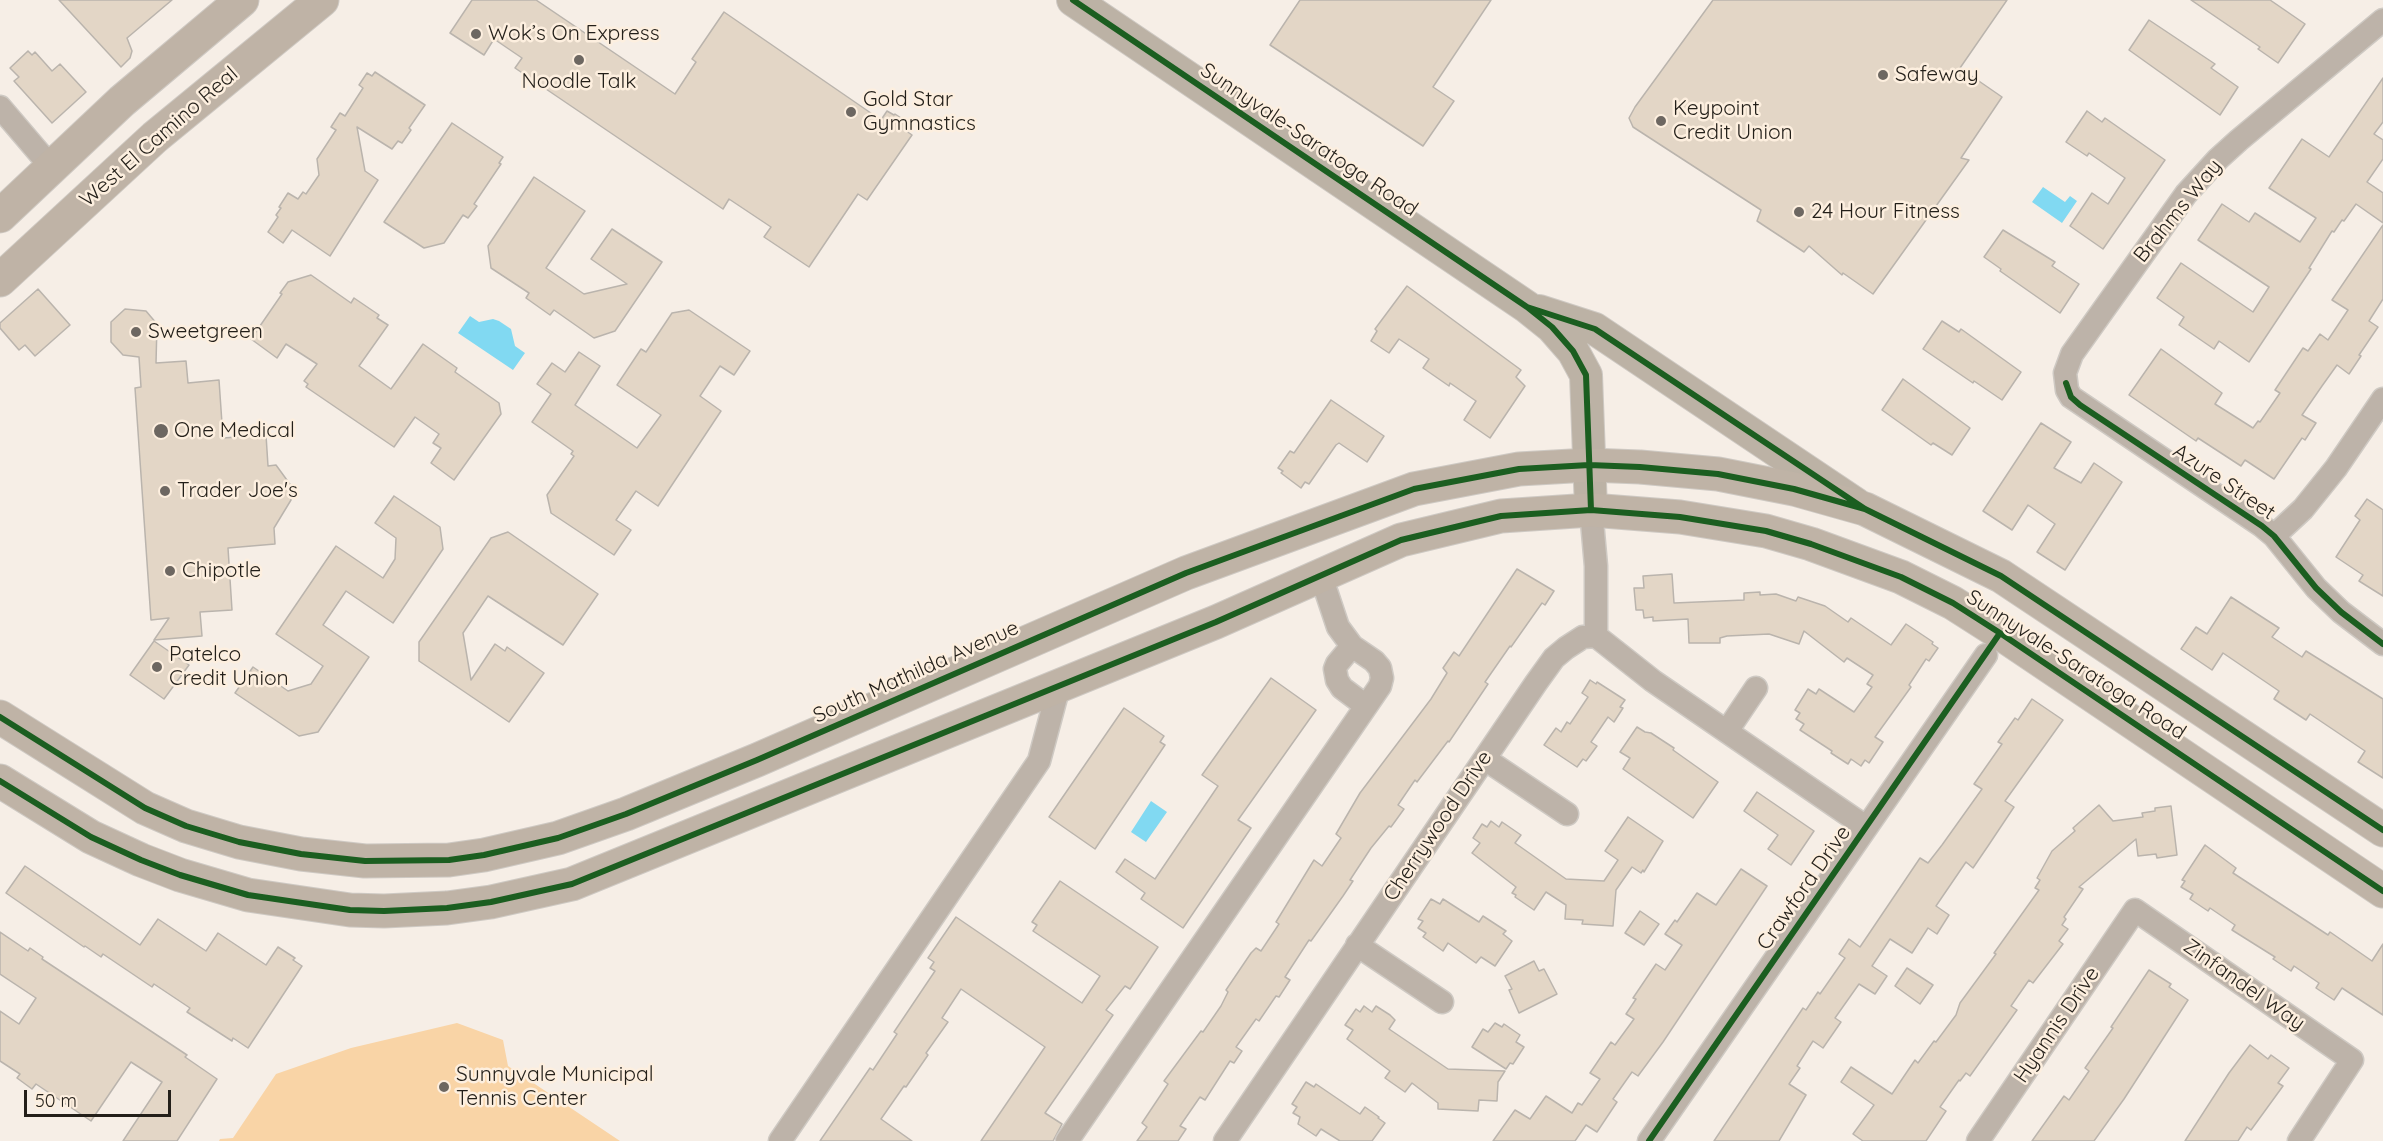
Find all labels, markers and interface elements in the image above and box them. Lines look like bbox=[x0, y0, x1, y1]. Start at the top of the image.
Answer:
place label: Wok’s On Express bbox=[488, 21, 660, 47]
marker: Wok’s On Express bbox=[469, 27, 483, 41]
marker: Noodle Talk bbox=[572, 53, 586, 67]
street label: Sunnyvale-Saratoga Road bbox=[1196, 58, 1422, 222]
street label: West El Camino Real bbox=[75, 62, 243, 212]
place label: Safeway bbox=[1895, 62, 1979, 88]
marker: Safeway bbox=[1876, 68, 1890, 82]
place label: Noodle Talk bbox=[522, 69, 636, 95]
place label: Gold Star Gymnastics bbox=[863, 87, 976, 137]
place label: Keypoint Credit Union bbox=[1673, 96, 1793, 146]
marker: Gold Star Gymnastics bbox=[844, 105, 858, 119]
marker: Keypoint Credit Union bbox=[1654, 114, 1668, 128]
street label: Brahms Way bbox=[2129, 154, 2227, 268]
place label: 24 Hour Fitness bbox=[1811, 199, 1960, 225]
marker: 24 Hour Fitness bbox=[1792, 205, 1806, 219]
place label: Sweetgreen bbox=[148, 319, 263, 345]
marker: Sweetgreen bbox=[129, 325, 143, 339]
place label: One Medical bbox=[174, 418, 295, 444]
marker: One Medical bbox=[152, 422, 170, 440]
street label: Azure Street bbox=[2168, 439, 2280, 525]
place label: Trader Joe's bbox=[177, 478, 298, 504]
marker: Trader Joe's bbox=[158, 484, 172, 498]
place label: Chipotle bbox=[182, 558, 261, 584]
marker: Chipotle bbox=[163, 564, 177, 578]
street label: Sunnyvale-Saratoga Road bbox=[1962, 585, 2190, 745]
street label: South Mathilda Avenue bbox=[809, 615, 1023, 729]
place label: Patelco Credit Union bbox=[169, 642, 289, 692]
marker: Patelco Credit Union bbox=[150, 660, 164, 674]
street label: Cherrywood Drive bbox=[1378, 746, 1498, 906]
street label: Crawford Drive bbox=[1752, 821, 1856, 955]
street label: Zinfandel Way bbox=[2178, 934, 2310, 1036]
street label: Hyannis Drive bbox=[2009, 962, 2105, 1088]
place label: Sunnyvale Municipal Tennis Center bbox=[456, 1062, 653, 1112]
scale bar bbox=[27, 1078, 174, 1116]
marker: Sunnyvale Municipal Tennis Center bbox=[437, 1080, 451, 1094]
text: 50 m bbox=[35, 1089, 77, 1112]

